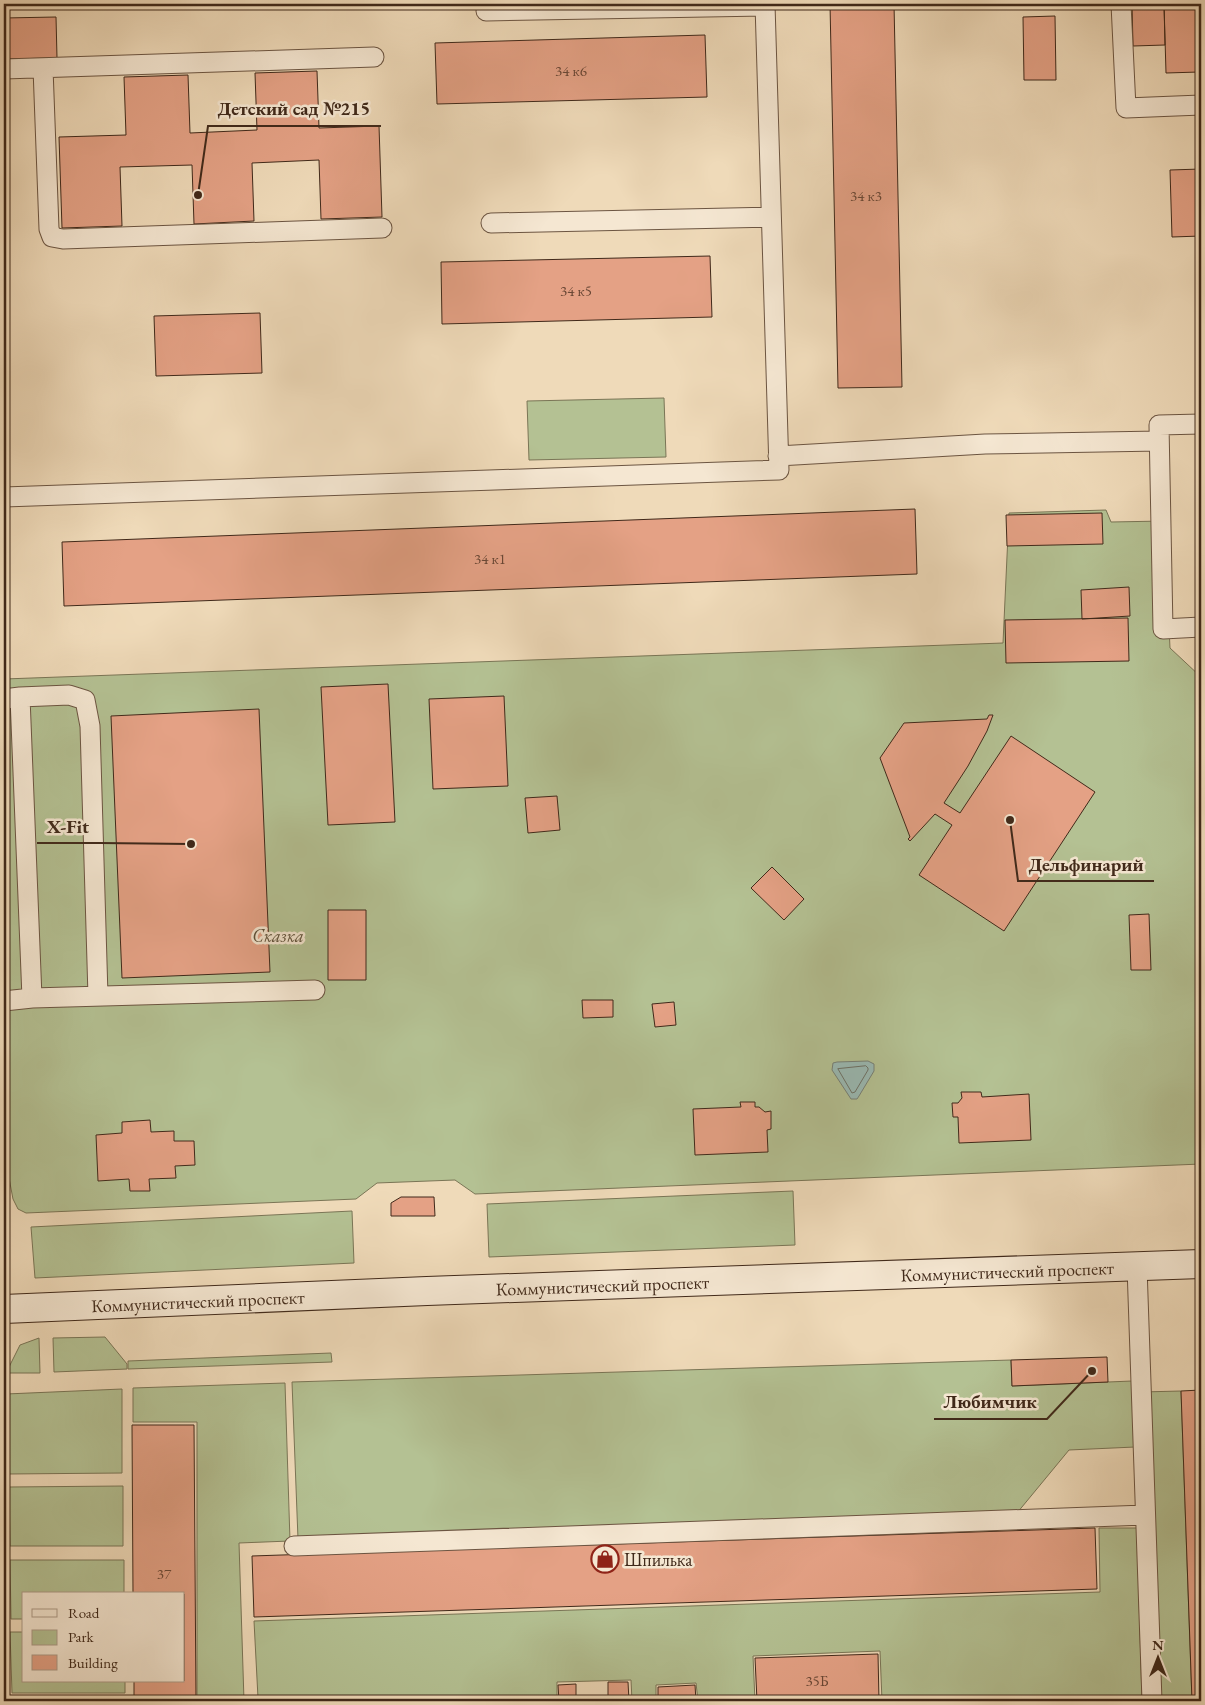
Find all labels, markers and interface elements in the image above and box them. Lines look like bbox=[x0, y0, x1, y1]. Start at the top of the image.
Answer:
house number: 34 к6 bbox=[555, 61, 587, 80]
callout: Детский сад №215 bbox=[208, 92, 381, 126]
text: Детский сад №215 bbox=[218, 96, 370, 121]
house number: 34 к3 bbox=[850, 186, 882, 205]
house number: 34 к5 bbox=[560, 281, 592, 300]
house number: 34 к1 bbox=[474, 549, 506, 568]
callout: X-Fit bbox=[37, 809, 100, 843]
text: X-Fit bbox=[46, 814, 89, 839]
callout: Дельфинарий bbox=[1018, 847, 1154, 881]
text: Дельфинарий bbox=[1028, 852, 1144, 877]
park label: Сказка bbox=[252, 924, 304, 947]
street label: Коммунистический проспект bbox=[900, 1256, 1115, 1286]
street label: Коммунистический проспект bbox=[495, 1270, 710, 1300]
street label: Коммунистический проспект bbox=[91, 1285, 306, 1317]
callout: Любимчик bbox=[934, 1385, 1047, 1419]
text: Любимчик bbox=[943, 1389, 1037, 1414]
shop icon: Шпилька bbox=[590, 1544, 620, 1574]
place label: Шпилька bbox=[624, 1548, 693, 1571]
house number: 37 bbox=[157, 1564, 172, 1583]
legend bbox=[22, 1592, 185, 1682]
text: Road bbox=[68, 1603, 100, 1622]
text: Park bbox=[68, 1627, 95, 1646]
north arrow bbox=[1132, 1632, 1182, 1682]
text: N bbox=[1152, 1636, 1164, 1654]
text: Building bbox=[68, 1653, 118, 1672]
house number: 35Б bbox=[805, 1671, 829, 1690]

